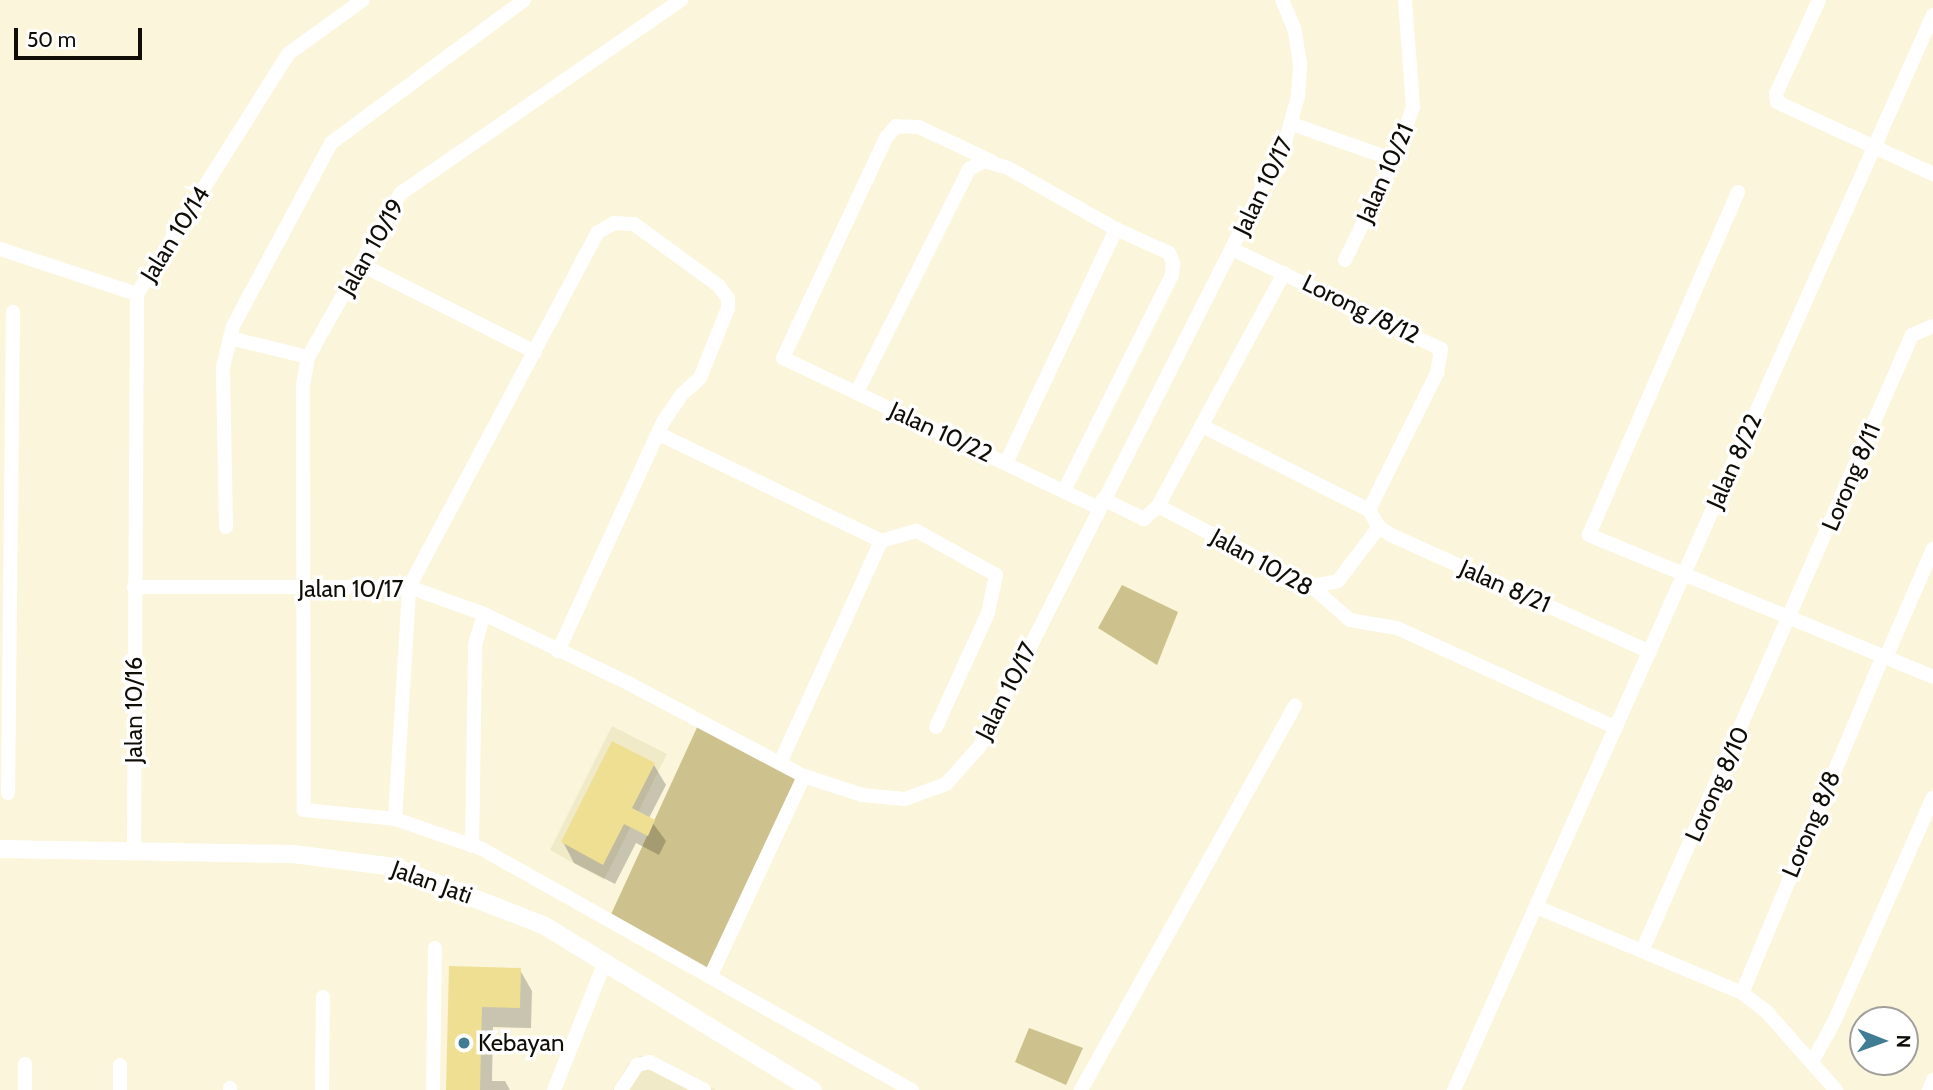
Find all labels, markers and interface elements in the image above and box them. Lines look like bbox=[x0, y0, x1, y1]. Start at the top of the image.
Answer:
scale bar bbox=[18, 14, 145, 58]
text: 50 m bbox=[27, 27, 76, 52]
street label: Jalan 10/21 bbox=[1350, 119, 1420, 227]
street label: Jalan 10/17 bbox=[1227, 132, 1299, 240]
street label: Jalan 10/14 bbox=[134, 181, 216, 287]
street label: Jalan 10/19 bbox=[332, 194, 410, 300]
street label: Lorong /8/12 bbox=[1298, 268, 1424, 350]
street label: Jalan 10/22 bbox=[885, 396, 997, 468]
street label: Jalan 8/22 bbox=[1700, 409, 1768, 513]
street label: Lorong 8/11 bbox=[1815, 419, 1887, 535]
street label: Jalan 10/28 bbox=[1206, 522, 1318, 602]
street label: Jalan 8/21 bbox=[1455, 553, 1555, 619]
street label: Jalan 10/17 bbox=[298, 575, 404, 603]
street label: Jalan 10/17 bbox=[969, 638, 1043, 744]
street label: Jalan 10/16 bbox=[120, 657, 148, 763]
street label: Lorong 8/10 bbox=[1679, 722, 1755, 846]
street label: Lorong 8/8 bbox=[1776, 766, 1846, 882]
street label: Jalan Jati bbox=[388, 854, 476, 910]
north arrow bbox=[1849, 1006, 1919, 1076]
place label: Kebayan bbox=[478, 1029, 564, 1057]
text: N bbox=[1892, 1034, 1915, 1048]
marker: Kebayan bbox=[456, 1035, 472, 1051]

